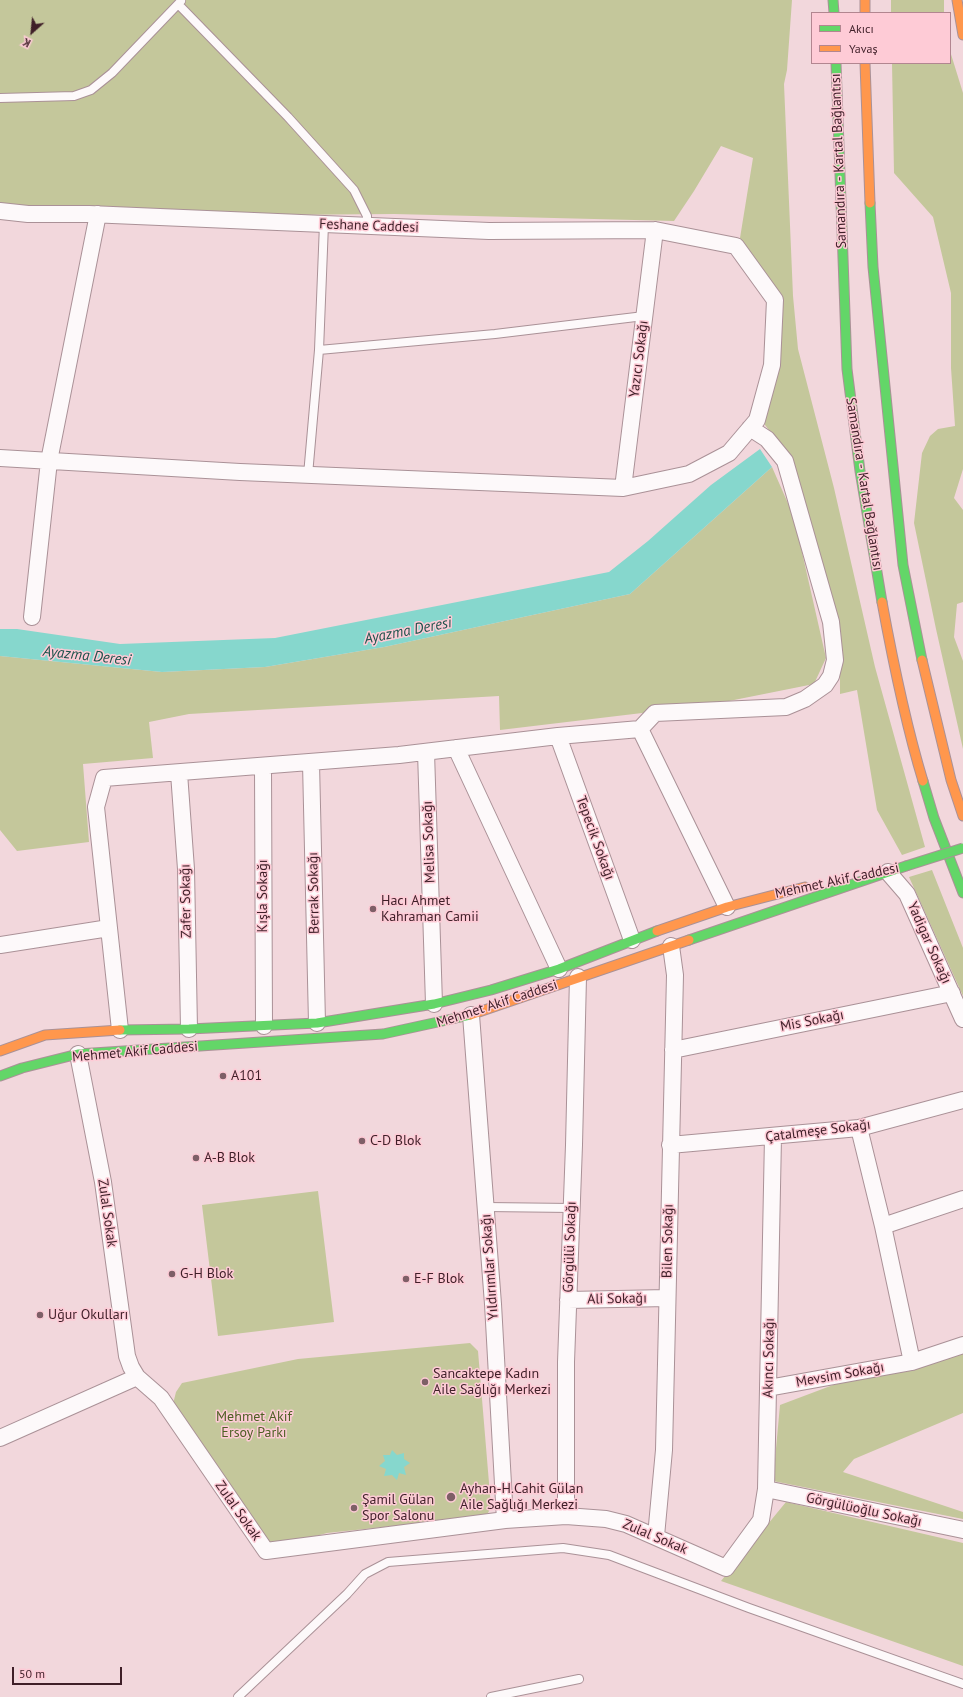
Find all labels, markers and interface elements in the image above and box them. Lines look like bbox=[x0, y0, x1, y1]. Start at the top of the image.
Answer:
north arrow bbox=[12, 12, 52, 52]
legend bbox=[811, 12, 951, 64]
text: Akıcı bbox=[849, 21, 874, 36]
text: K bbox=[20, 35, 33, 50]
text: Yavaş bbox=[849, 41, 878, 56]
street label: Samandıra - Kartal Bağlantısı bbox=[828, 73, 850, 249]
street label: Feshane Caddesi bbox=[319, 216, 419, 236]
street label: Yazıcı Sokağı bbox=[626, 320, 652, 398]
street label: Samandıra - Kartal Bağlantısı bbox=[842, 396, 886, 572]
water label: Ayazma Deresi bbox=[363, 614, 453, 648]
water label: Ayazma Deresi bbox=[42, 642, 132, 670]
street label: Tepecik Sokağı bbox=[572, 794, 618, 882]
street label: Melisa Sokağı bbox=[419, 801, 439, 883]
street label: Berrak Sokağı bbox=[305, 852, 323, 934]
street label: Kışla Sokağı bbox=[255, 860, 271, 932]
street label: Mehmet Akif Caddesi bbox=[774, 860, 900, 902]
street label: Zafer Sokağı bbox=[177, 864, 195, 938]
place label: Hacı Ahmet Kahraman Camii bbox=[381, 893, 479, 926]
street label: Yadigar Sokağı bbox=[903, 899, 955, 987]
marker: Hacı Ahmet Kahraman Camii bbox=[368, 904, 378, 914]
street label: Mehmet Akif Caddesi bbox=[434, 977, 560, 1031]
street label: Mis Sokağı bbox=[779, 1007, 845, 1035]
street label: Mehmet Akif Caddesi bbox=[71, 1038, 199, 1066]
place label: A101 bbox=[231, 1068, 262, 1084]
marker: A101 bbox=[218, 1071, 228, 1081]
street label: Çatalmeşe Sokağı bbox=[765, 1116, 871, 1146]
place label: C-D Blok bbox=[370, 1133, 421, 1149]
marker: C-D Blok bbox=[357, 1136, 367, 1146]
place label: A-B Blok bbox=[204, 1150, 255, 1166]
marker: A-B Blok bbox=[191, 1153, 201, 1163]
street label: Zulal Sokak bbox=[94, 1178, 120, 1248]
street label: Görgülü Sokağı bbox=[560, 1201, 580, 1293]
street label: Bilen Sokağı bbox=[659, 1204, 677, 1278]
street label: Yıldırımlar Sokağı bbox=[478, 1213, 502, 1321]
place label: G-H Blok bbox=[180, 1266, 233, 1282]
marker: G-H Blok bbox=[167, 1269, 177, 1279]
place label: E-F Blok bbox=[414, 1271, 464, 1287]
marker: E-F Blok bbox=[401, 1274, 411, 1284]
street label: Ali Sokağı bbox=[587, 1290, 647, 1308]
place label: Uğur Okulları bbox=[48, 1307, 128, 1323]
marker: Uğur Okulları bbox=[35, 1310, 45, 1320]
street label: Akıncı Sokağı bbox=[760, 1318, 778, 1398]
street label: Mevsim Sokağı bbox=[795, 1359, 885, 1391]
place label: Sancaktepe Kadın Aile Sağlığı Merkezi bbox=[433, 1366, 551, 1398]
marker: Sancaktepe Kadın Aile Sağlığı Merkezi bbox=[420, 1377, 430, 1387]
park label: Mehmet Akif Ersoy Parkı bbox=[216, 1409, 292, 1442]
street label: Zulal Sokak bbox=[211, 1478, 265, 1544]
place label: Ayhan-H.Cahit Gülan Aile Sağlığı Merkezi bbox=[460, 1481, 583, 1514]
street label: Görgülüoğlu Sokağı bbox=[805, 1490, 923, 1530]
marker: Ayhan-H.Cahit Gülan Aile Sağlığı Merkezi bbox=[445, 1491, 457, 1503]
place label: Şamil Gülan Spor Salonu bbox=[362, 1492, 434, 1524]
marker: Şamil Gülan Spor Salonu bbox=[349, 1503, 359, 1513]
street label: Zulal Sokak bbox=[620, 1516, 690, 1558]
scale bar bbox=[14, 1659, 124, 1685]
text: 50 m bbox=[19, 1666, 45, 1681]

